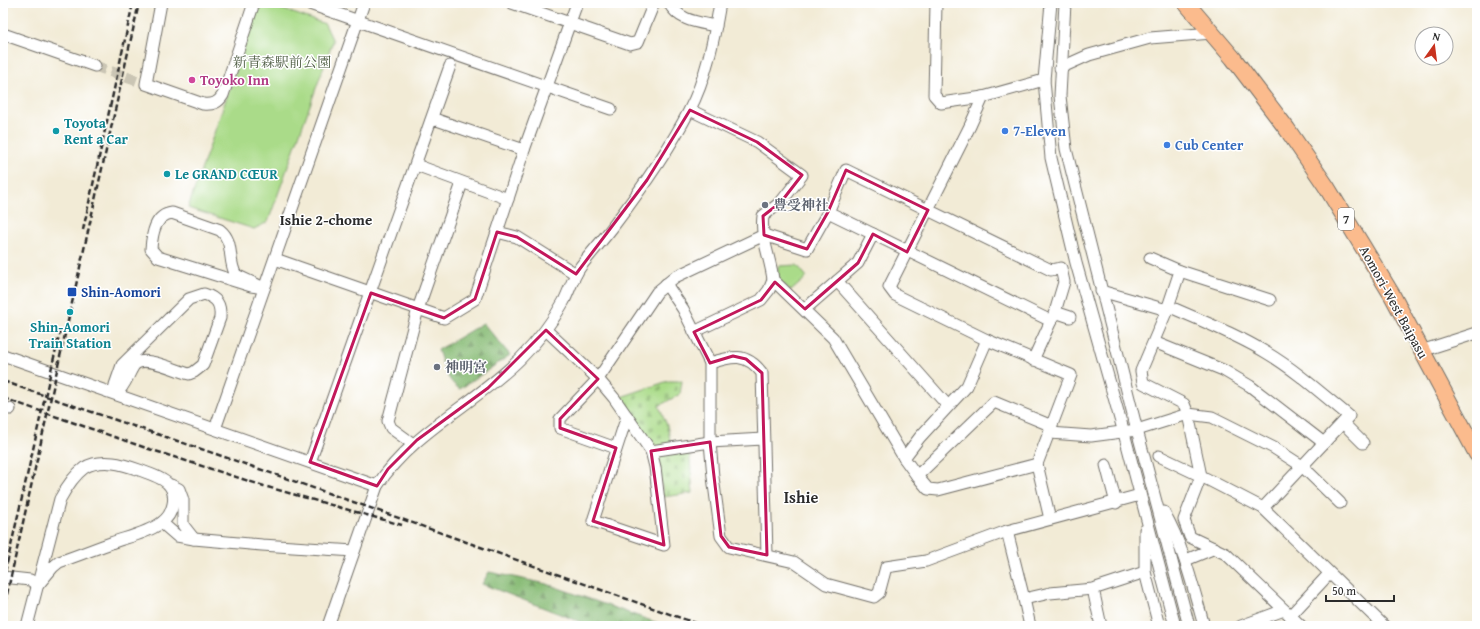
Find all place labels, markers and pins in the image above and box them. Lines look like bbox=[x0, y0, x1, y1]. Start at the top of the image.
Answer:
place label: Toyoko Inn bbox=[200, 70, 270, 90]
marker: Toyoko Inn bbox=[187, 75, 197, 85]
place label: Toyota Rent a Car bbox=[64, 113, 129, 149]
place label: 7-Eleven bbox=[1013, 121, 1067, 141]
marker: Toyota Rent a Car bbox=[51, 126, 61, 136]
marker: 7-Eleven bbox=[1000, 126, 1010, 136]
place label: Cub Center bbox=[1175, 135, 1244, 155]
marker: Cub Center bbox=[1162, 140, 1172, 150]
place label: Le GRAND CŒUR bbox=[175, 164, 278, 184]
marker: Le GRAND CŒUR bbox=[162, 169, 172, 179]
place label: 豊受神社 bbox=[773, 195, 829, 215]
marker: 豊受神社 bbox=[760, 200, 770, 210]
place label: Shin-Aomori bbox=[81, 282, 162, 302]
marker: Shin-Aomori bbox=[66, 286, 78, 298]
marker: Shin-Aomori Train Station bbox=[65, 307, 75, 317]
place label: Shin-Aomori Train Station bbox=[29, 317, 112, 353]
place label: 神明宮 bbox=[445, 357, 487, 377]
marker: 神明宮 bbox=[432, 362, 442, 372]

